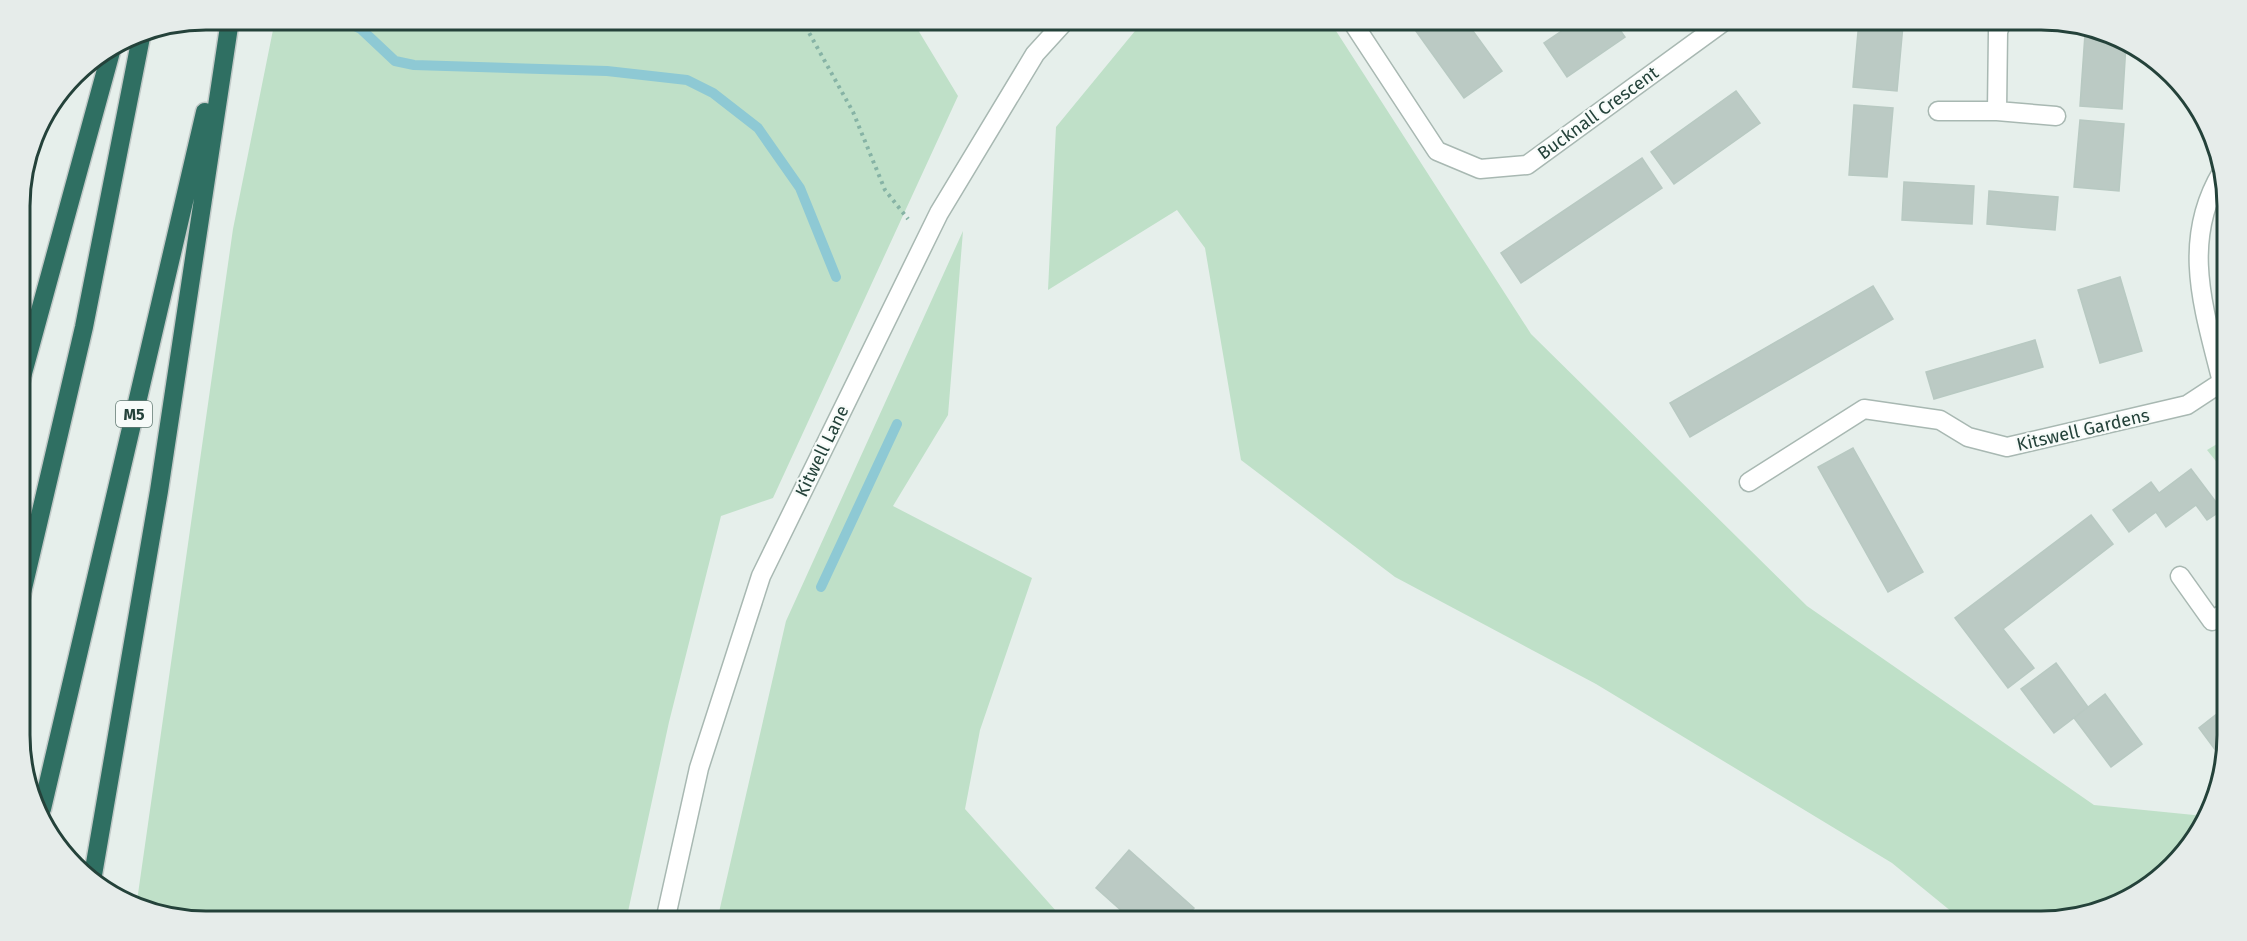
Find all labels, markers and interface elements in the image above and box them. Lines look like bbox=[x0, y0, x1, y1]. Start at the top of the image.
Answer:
street label: Bucknall Crescent bbox=[1533, 61, 1663, 164]
road number: M5 bbox=[116, 401, 152, 427]
street label: Kitwell Lane bbox=[790, 402, 854, 500]
street label: Kitswell Gardens bbox=[2014, 404, 2152, 456]

